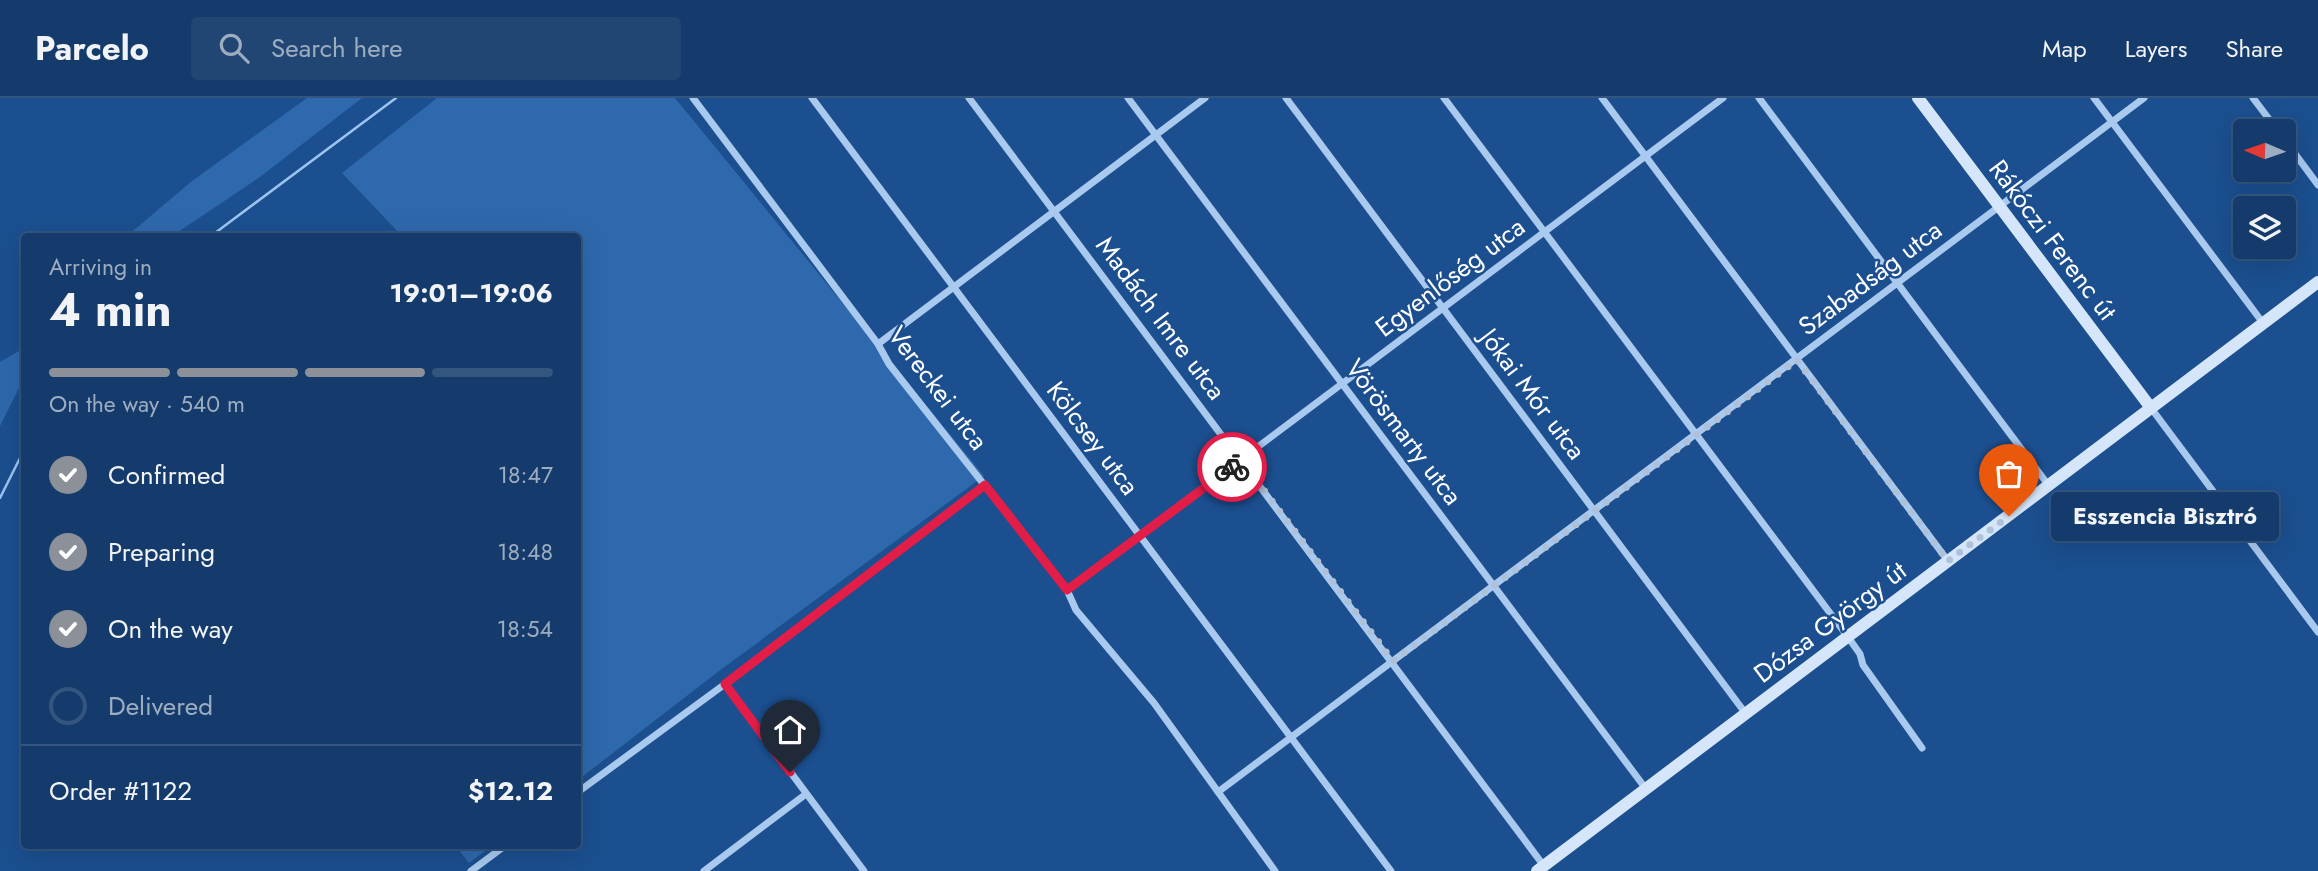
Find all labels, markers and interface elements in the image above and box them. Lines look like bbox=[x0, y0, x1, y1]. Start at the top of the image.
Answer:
search box bbox=[191, 17, 681, 80]
text: Parcelo bbox=[35, 25, 149, 72]
icon: search bbox=[215, 29, 253, 67]
text: Search here bbox=[271, 29, 403, 67]
text: Map bbox=[2042, 31, 2087, 66]
text: Layers bbox=[2125, 31, 2187, 66]
text: Share bbox=[2225, 31, 2283, 66]
north arrow bbox=[2233, 119, 2296, 182]
map controls bbox=[2233, 119, 2296, 259]
street label: Rákóczi Ferenc út bbox=[1980, 152, 2127, 329]
button: layers bbox=[2233, 196, 2296, 259]
street label: Egyenlőség utca bbox=[1367, 208, 1533, 346]
street label: Szabadság utca bbox=[1790, 211, 1950, 345]
street label: Madách Imre utca bbox=[1087, 228, 1235, 408]
text: Arriving in bbox=[49, 250, 152, 284]
text: 19:01–19:06 bbox=[390, 274, 553, 312]
text: 4 min bbox=[49, 277, 172, 343]
street label: Vereckei utca bbox=[879, 318, 997, 458]
street label: Jókai Mór utca bbox=[1469, 318, 1595, 468]
street label: Vörösmarty utca bbox=[1336, 351, 1472, 513]
street label: Kölcsey utca bbox=[1037, 373, 1149, 503]
text: On the way · 540 m bbox=[49, 387, 245, 421]
courier bbox=[1197, 432, 1267, 502]
pin bbox=[1979, 444, 2039, 516]
icon: bike bbox=[1213, 448, 1251, 486]
icon: bag bbox=[1990, 455, 2028, 493]
icon: check bbox=[49, 456, 87, 494]
text: Confirmed bbox=[108, 456, 225, 494]
text: 18:47 bbox=[498, 458, 553, 492]
callout: Esszencia Bisztró bbox=[2051, 492, 2278, 540]
text: Esszencia Bisztró bbox=[2073, 499, 2257, 533]
icon: check bbox=[49, 533, 87, 571]
text: Preparing bbox=[108, 533, 215, 571]
text: 18:48 bbox=[497, 535, 553, 569]
street label: Dózsa György út bbox=[1746, 551, 1915, 692]
icon: check bbox=[49, 610, 87, 648]
text: On the way bbox=[108, 610, 233, 648]
text: 18:54 bbox=[497, 612, 553, 646]
text: Delivered bbox=[108, 687, 213, 725]
pin bbox=[760, 700, 820, 772]
icon: home bbox=[771, 711, 809, 749]
text: Order #1122 bbox=[49, 772, 192, 810]
text: $12.12 bbox=[468, 772, 553, 810]

